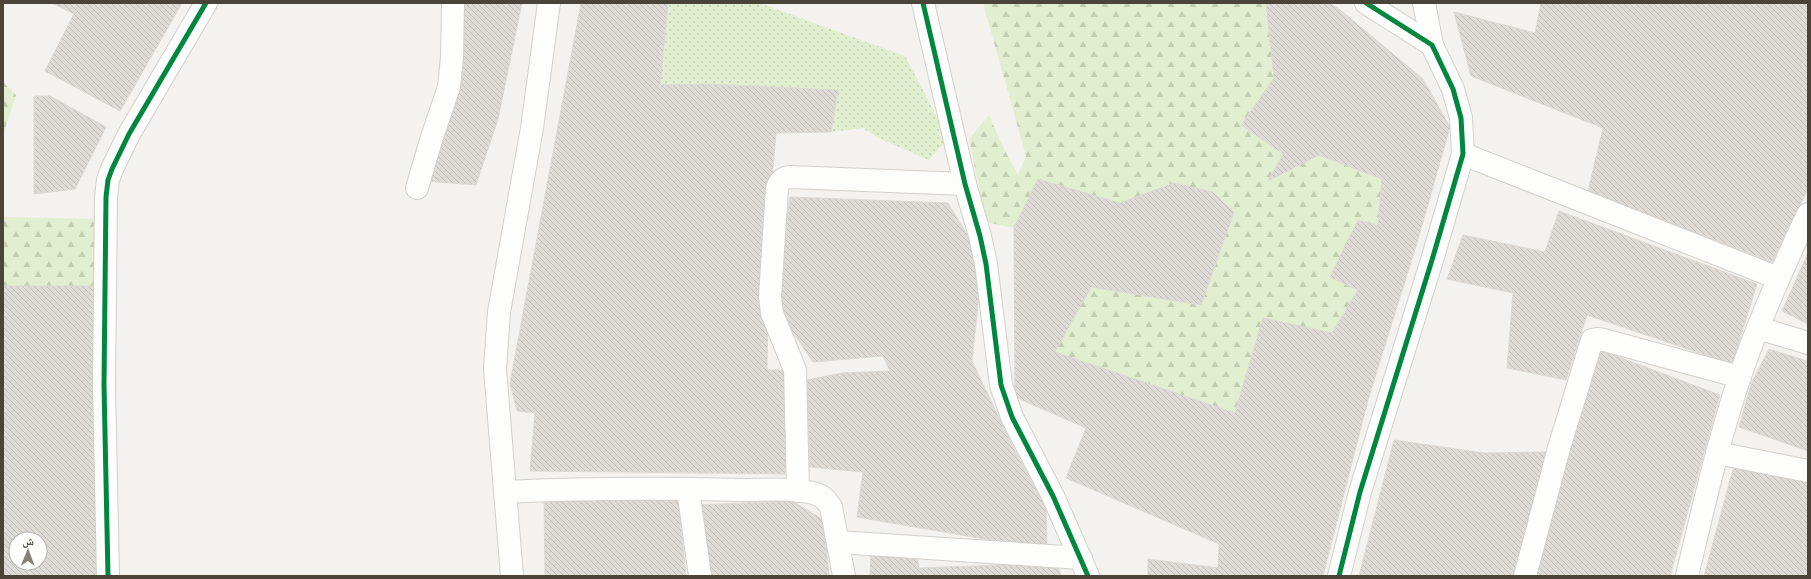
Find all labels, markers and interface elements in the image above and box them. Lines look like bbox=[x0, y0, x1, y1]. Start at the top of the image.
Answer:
north arrow bbox=[8, 531, 48, 571]
text: ش bbox=[22, 534, 34, 549]

